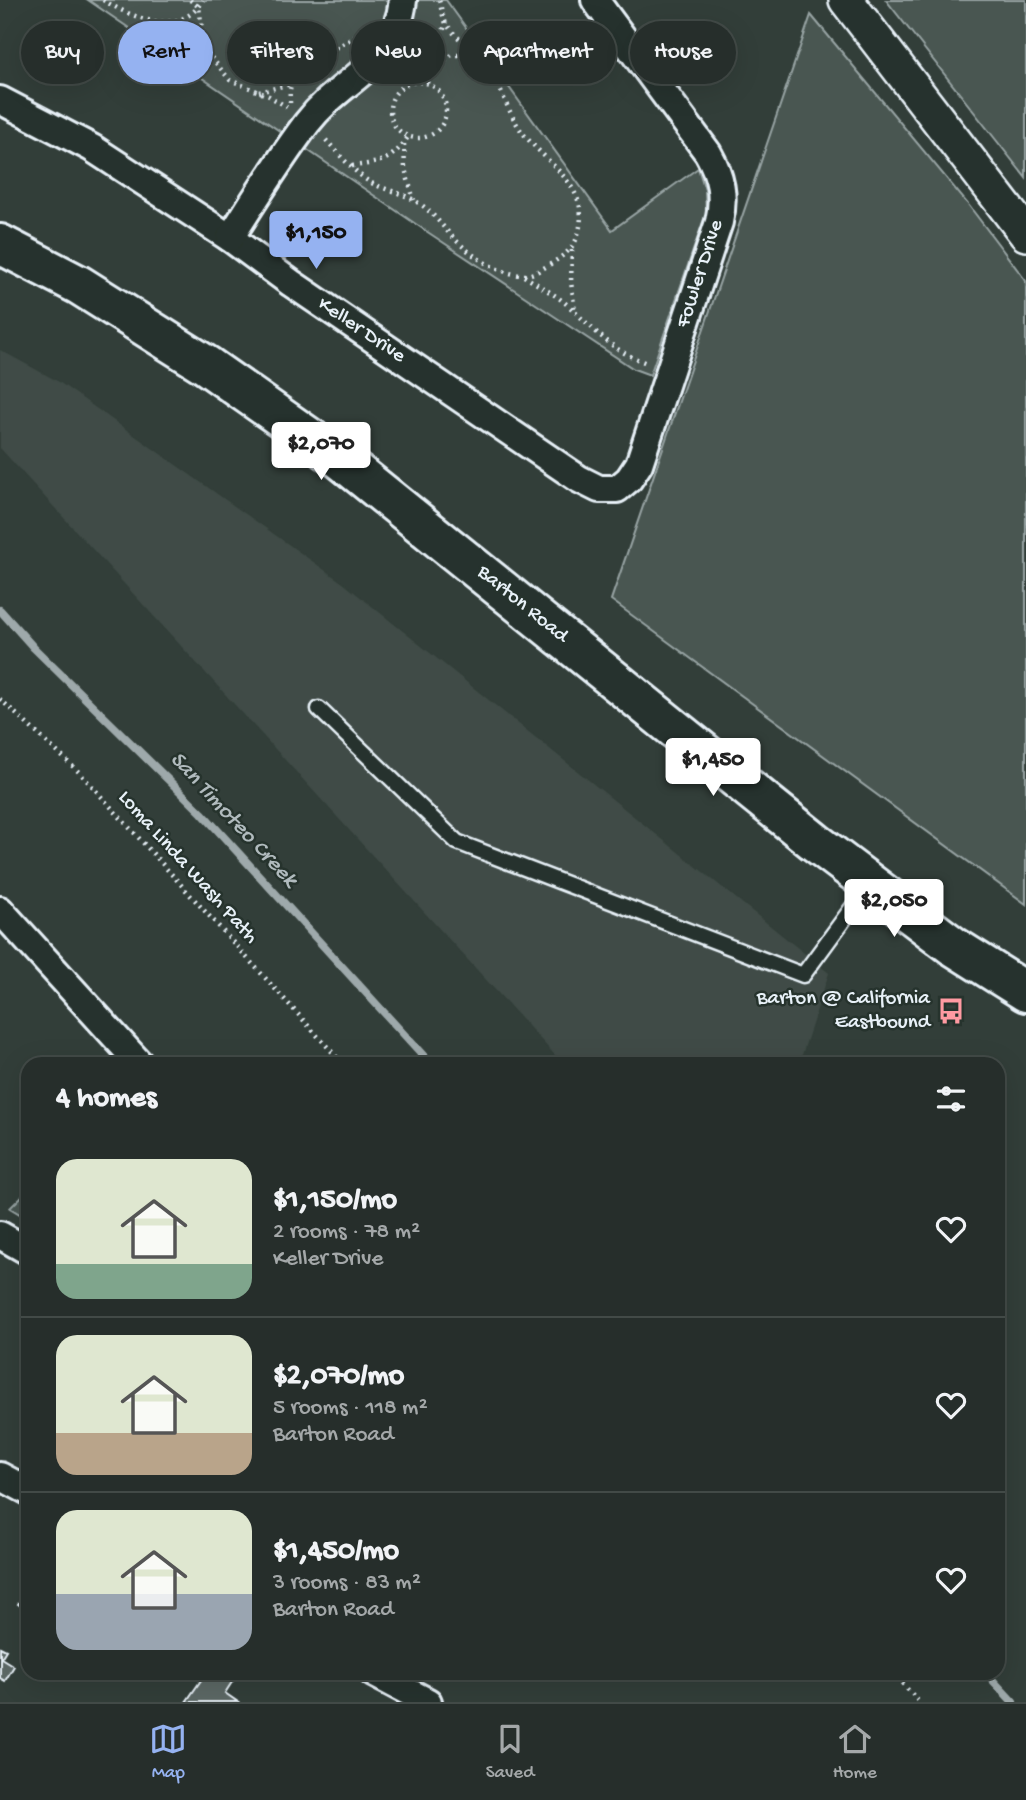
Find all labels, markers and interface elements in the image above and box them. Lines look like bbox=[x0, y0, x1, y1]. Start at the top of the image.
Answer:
chip: Buy bbox=[21, 21, 104, 84]
chip: Rent bbox=[118, 21, 213, 84]
chip: Filters bbox=[227, 21, 337, 84]
chip: New bbox=[351, 21, 445, 84]
chip: Apartment bbox=[459, 21, 616, 84]
chip: House bbox=[630, 21, 736, 84]
pin: $1,150 bbox=[259, 212, 373, 271]
street label: Fowler Drive bbox=[672, 216, 730, 332]
text: $1,150 bbox=[285, 220, 347, 247]
street label: Keller Drive bbox=[312, 292, 411, 370]
pin: $2,070 bbox=[264, 422, 378, 482]
text: $2,070 bbox=[288, 431, 354, 458]
street label: Barton Road bbox=[471, 560, 574, 650]
pin: $1,450 bbox=[656, 738, 770, 798]
water label: San Timoteo Creek bbox=[163, 747, 304, 895]
text: $1,450 bbox=[682, 747, 744, 774]
street label: Loma Linda Wash Path bbox=[112, 786, 262, 950]
pin: $2,050 bbox=[837, 880, 951, 939]
text: $2,050 bbox=[860, 888, 928, 915]
place label: Barton @ California Eastbound bbox=[756, 987, 932, 1036]
bus stop icon: Barton @ California Eastbound bbox=[936, 996, 966, 1026]
icon: filters bbox=[932, 1080, 970, 1118]
text: 4 homes bbox=[56, 1082, 157, 1117]
text: $1,150/mo bbox=[273, 1184, 397, 1219]
icon: home bbox=[112, 1187, 196, 1271]
icon: heart bbox=[932, 1210, 970, 1248]
text: 2 rooms · 78 m² bbox=[273, 1219, 420, 1246]
text: Keller Drive bbox=[273, 1246, 383, 1273]
text: $2,070/mo bbox=[273, 1360, 404, 1395]
icon: home bbox=[112, 1363, 196, 1447]
icon: heart bbox=[932, 1386, 970, 1424]
text: 5 rooms · 118 m² bbox=[273, 1395, 428, 1422]
text: Barton Road bbox=[273, 1422, 394, 1449]
text: $1,450/mo bbox=[273, 1535, 399, 1570]
icon: home bbox=[112, 1538, 196, 1622]
icon: heart bbox=[932, 1561, 970, 1599]
text: 3 rooms · 83 m² bbox=[273, 1570, 421, 1597]
text: Barton Road bbox=[273, 1597, 394, 1624]
tab: Map bbox=[149, 1720, 187, 1785]
tab: Saved bbox=[486, 1720, 534, 1785]
tab: Home bbox=[833, 1720, 877, 1785]

